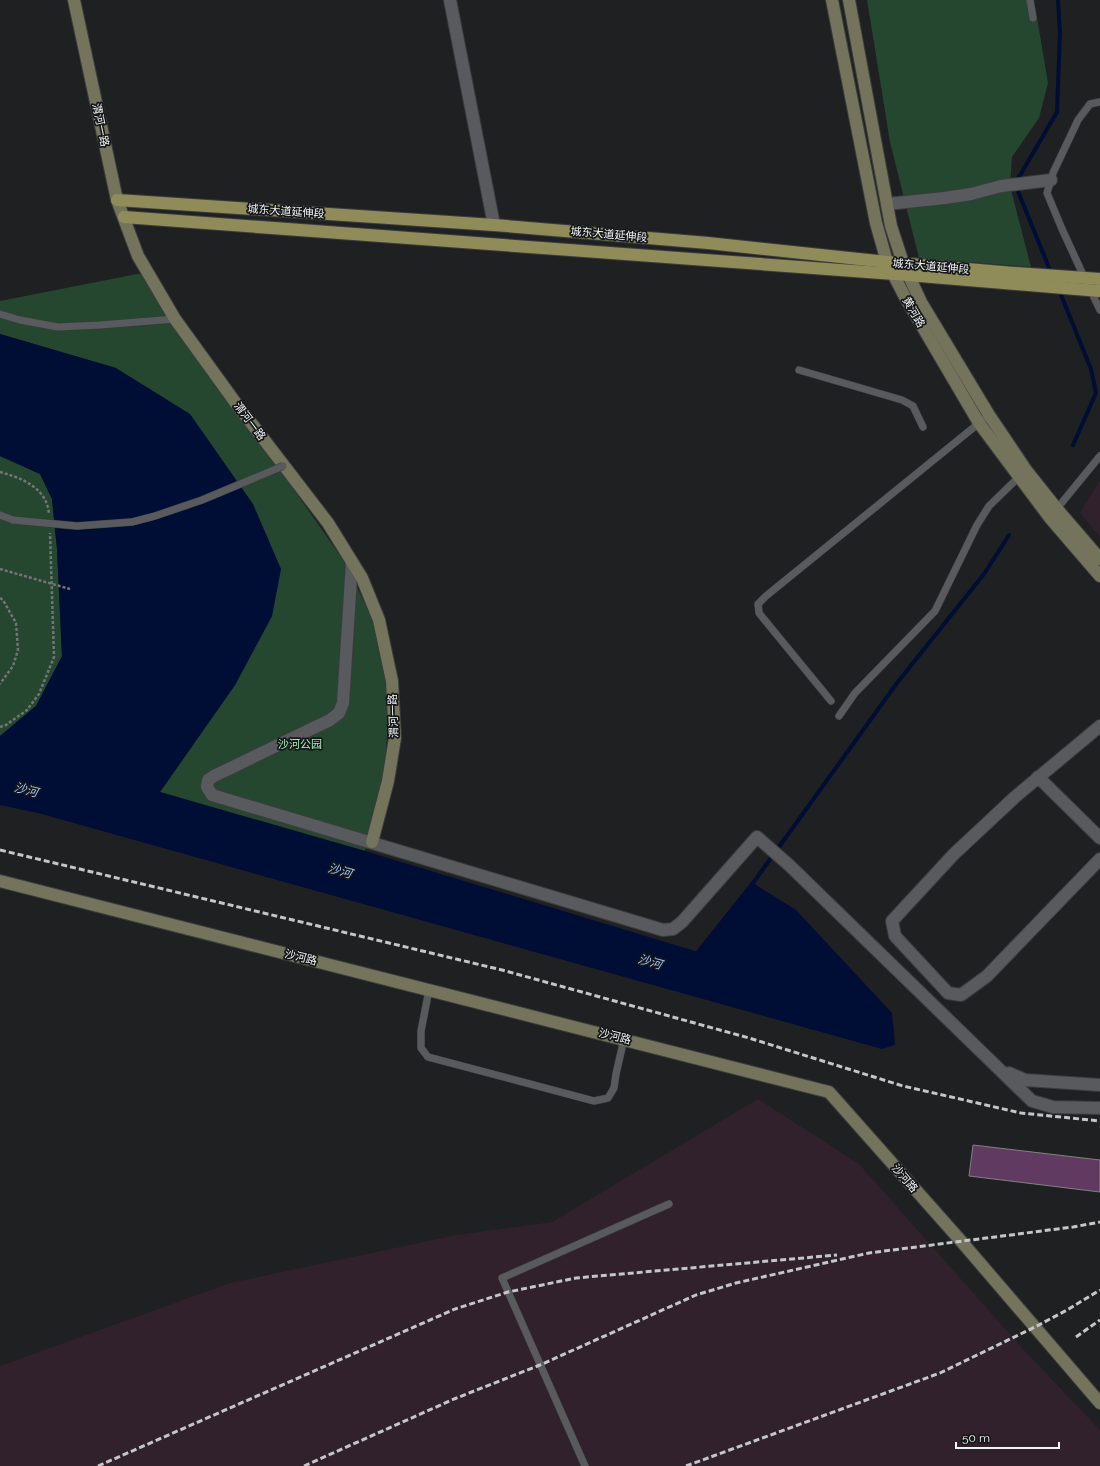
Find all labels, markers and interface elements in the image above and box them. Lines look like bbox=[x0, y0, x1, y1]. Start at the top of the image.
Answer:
street label: 渭河一路 bbox=[90, 102, 111, 148]
street label: 城东大道延伸段 bbox=[247, 202, 325, 221]
street label: 城东大道延伸段 bbox=[570, 225, 648, 244]
street label: 城东大道延伸段 bbox=[892, 257, 970, 276]
street label: 黄河路 bbox=[900, 295, 927, 330]
street label: 渭河一路 bbox=[231, 400, 268, 443]
street label: 渭河一路 bbox=[386, 694, 401, 738]
park label: 沙河公园 bbox=[278, 738, 322, 751]
water label: 沙河 bbox=[13, 780, 41, 800]
water label: 沙河 bbox=[327, 861, 355, 882]
street label: 沙河路 bbox=[283, 947, 318, 968]
water label: 沙河 bbox=[637, 952, 665, 973]
street label: 沙河路 bbox=[597, 1026, 632, 1047]
street label: 沙河路 bbox=[889, 1162, 920, 1195]
scale bar bbox=[956, 1424, 1059, 1450]
text: 50 m bbox=[962, 1431, 990, 1445]

